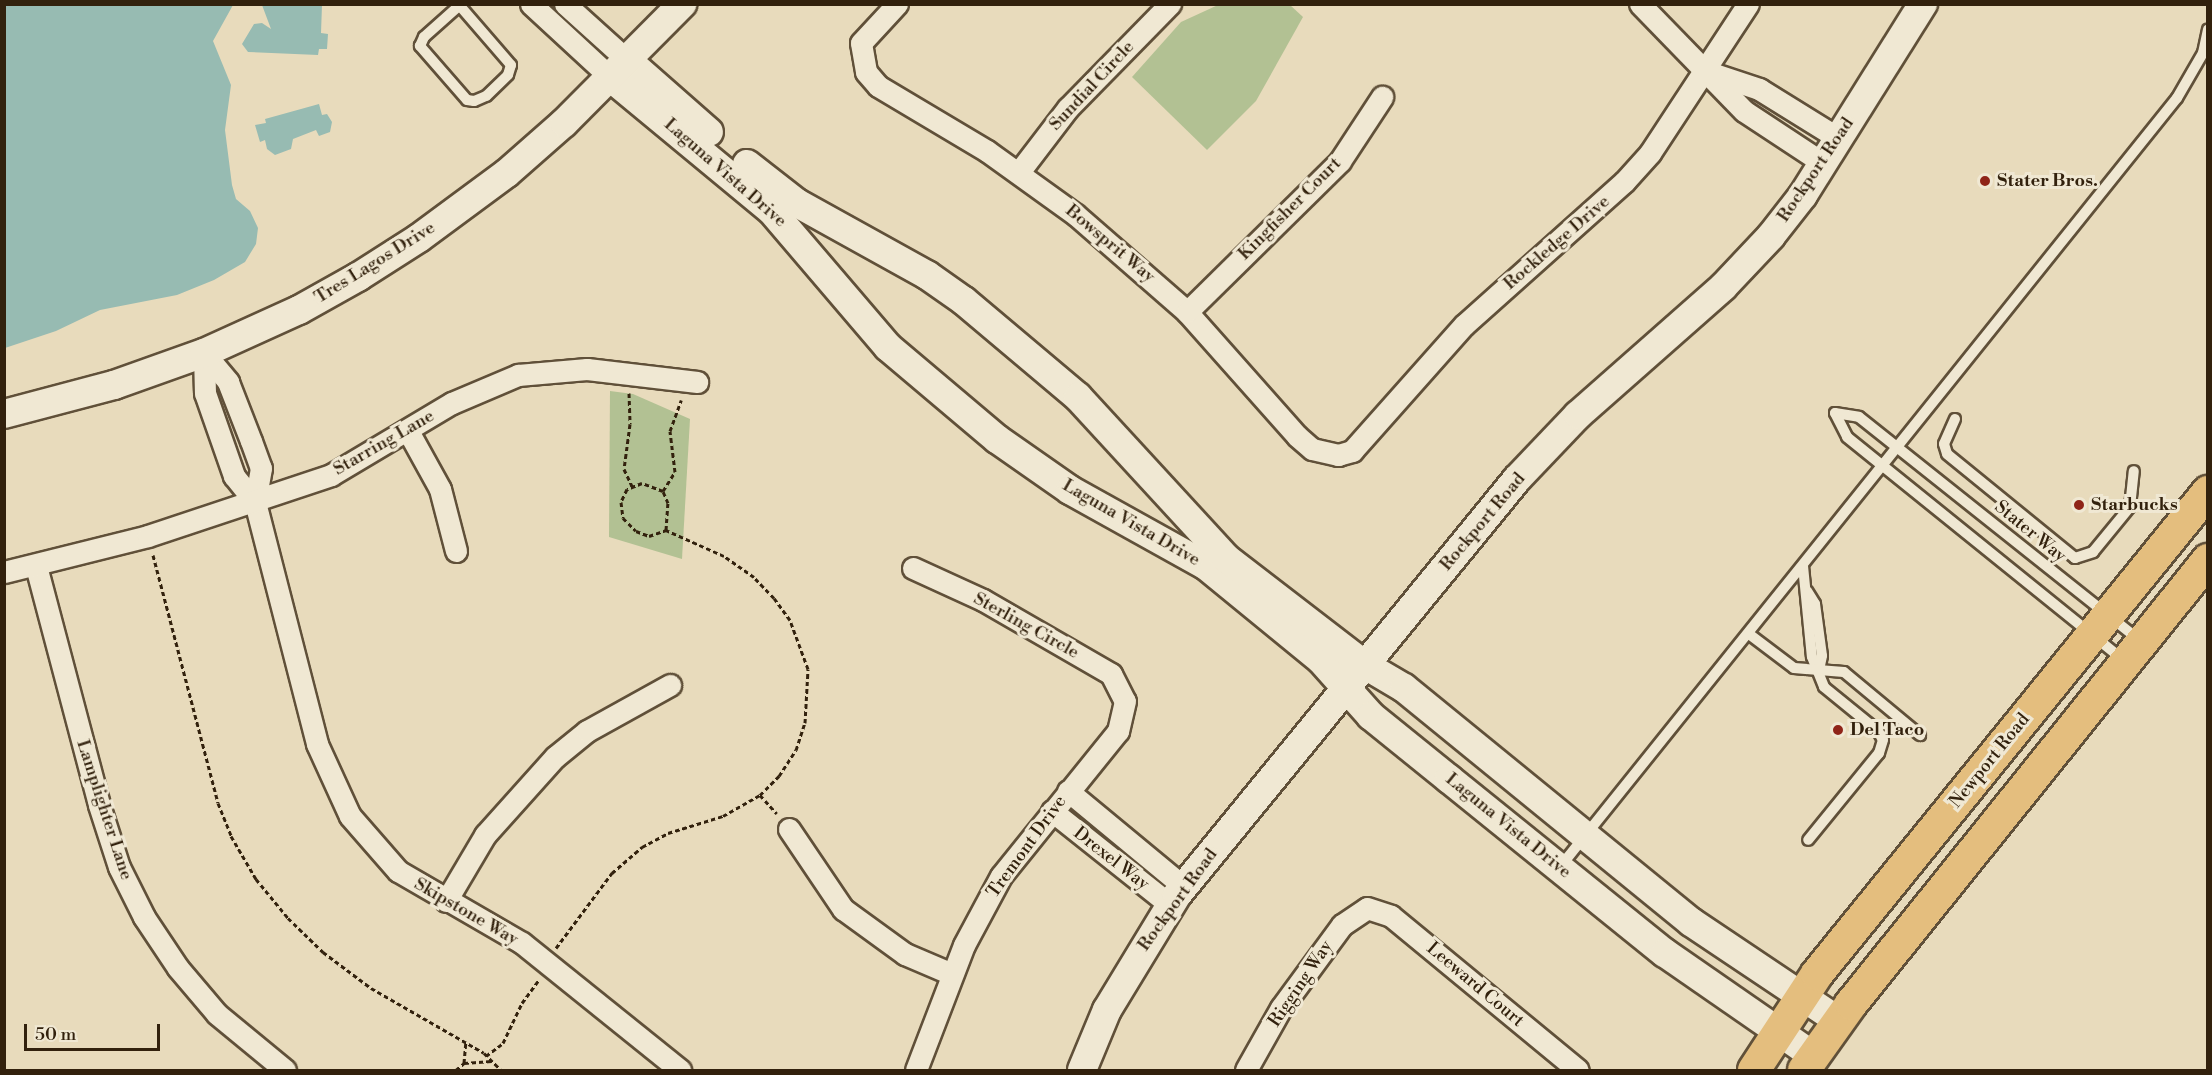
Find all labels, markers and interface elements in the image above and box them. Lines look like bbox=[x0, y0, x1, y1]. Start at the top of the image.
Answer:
street label: Sundial Circle bbox=[1045, 37, 1139, 135]
street label: Laguna Vista Drive bbox=[659, 114, 791, 232]
street label: Rockport Road bbox=[1773, 114, 1859, 226]
street label: Kingfisher Court bbox=[1234, 153, 1346, 265]
place label: Stater Bros. bbox=[1997, 170, 2098, 192]
marker: Stater Bros. bbox=[1978, 174, 1992, 188]
street label: Rockledge Drive bbox=[1500, 191, 1614, 295]
street label: Bowsprit Way bbox=[1061, 200, 1159, 288]
street label: Tres Lagos Drive bbox=[311, 217, 439, 309]
street label: Starring Lane bbox=[330, 405, 438, 481]
street label: Rockport Road bbox=[1436, 469, 1530, 575]
street label: Laguna Vista Drive bbox=[1058, 475, 1204, 571]
place label: Starbucks bbox=[2091, 494, 2178, 516]
street label: Stater Way bbox=[1990, 497, 2070, 567]
marker: Starbucks bbox=[2072, 498, 2086, 512]
street label: Sterling Circle bbox=[969, 588, 1083, 664]
street label: Newport Road bbox=[1945, 709, 2035, 813]
place label: Del Taco bbox=[1850, 719, 1924, 741]
marker: Del Taco bbox=[1831, 723, 1845, 737]
street label: Lamplighter Lane bbox=[71, 737, 137, 883]
street label: Laguna Vista Drive bbox=[1441, 769, 1575, 883]
street label: Tremont Drive bbox=[983, 792, 1071, 902]
street label: Drexel Way bbox=[1069, 823, 1153, 895]
street label: Rockport Road bbox=[1134, 844, 1222, 956]
street label: Skipstone Way bbox=[410, 873, 522, 951]
street label: Rigging Way bbox=[1264, 937, 1338, 1031]
street label: Leeward Court bbox=[1422, 938, 1528, 1032]
scale bar bbox=[27, 1012, 164, 1050]
text: 50 m bbox=[35, 1023, 76, 1046]

